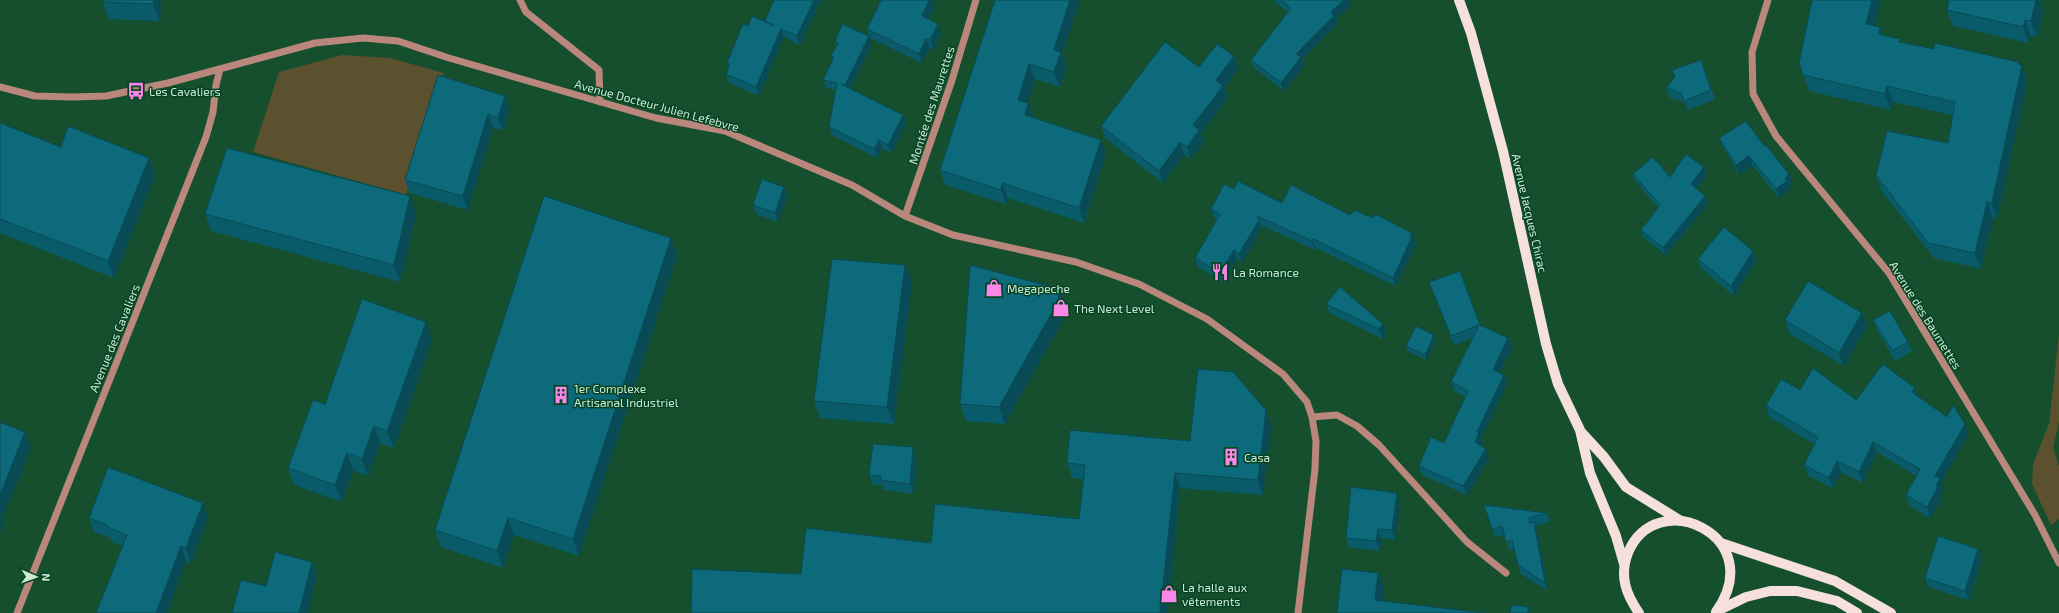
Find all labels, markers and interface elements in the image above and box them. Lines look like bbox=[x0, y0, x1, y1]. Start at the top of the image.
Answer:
street label: Montée des Maurettes bbox=[905, 44, 957, 166]
street label: Avenue Docteur Julien Lefebvre bbox=[573, 76, 741, 134]
bus stop icon: Les Cavaliers bbox=[126, 81, 146, 101]
place label: Les Cavaliers bbox=[149, 84, 221, 98]
street label: Avenue Jacques Chirac bbox=[1509, 152, 1551, 274]
street label: Avenue des Baumettes bbox=[1887, 258, 1965, 372]
restaurant icon: La Romance bbox=[1210, 262, 1230, 282]
place label: La Romance bbox=[1233, 265, 1299, 279]
shop icon: Megapeche bbox=[984, 278, 1004, 298]
place label: Megapeche bbox=[1007, 281, 1070, 295]
street label: Avenue des Cavaliers bbox=[86, 282, 142, 394]
shop icon: The Next Level bbox=[1051, 298, 1071, 318]
place label: The Next Level bbox=[1074, 301, 1155, 315]
place label: 1er Complexe Artisanal Industriel bbox=[574, 381, 679, 409]
building icon: 1er Complexe Artisanal Industriel bbox=[551, 385, 571, 405]
building icon: Casa bbox=[1221, 447, 1241, 467]
place label: Casa bbox=[1244, 450, 1270, 464]
north arrow bbox=[16, 557, 56, 597]
text: N bbox=[40, 573, 53, 582]
place label: La halle aux vêtements bbox=[1182, 580, 1248, 608]
shop icon: La halle aux vêtements bbox=[1159, 584, 1179, 604]

